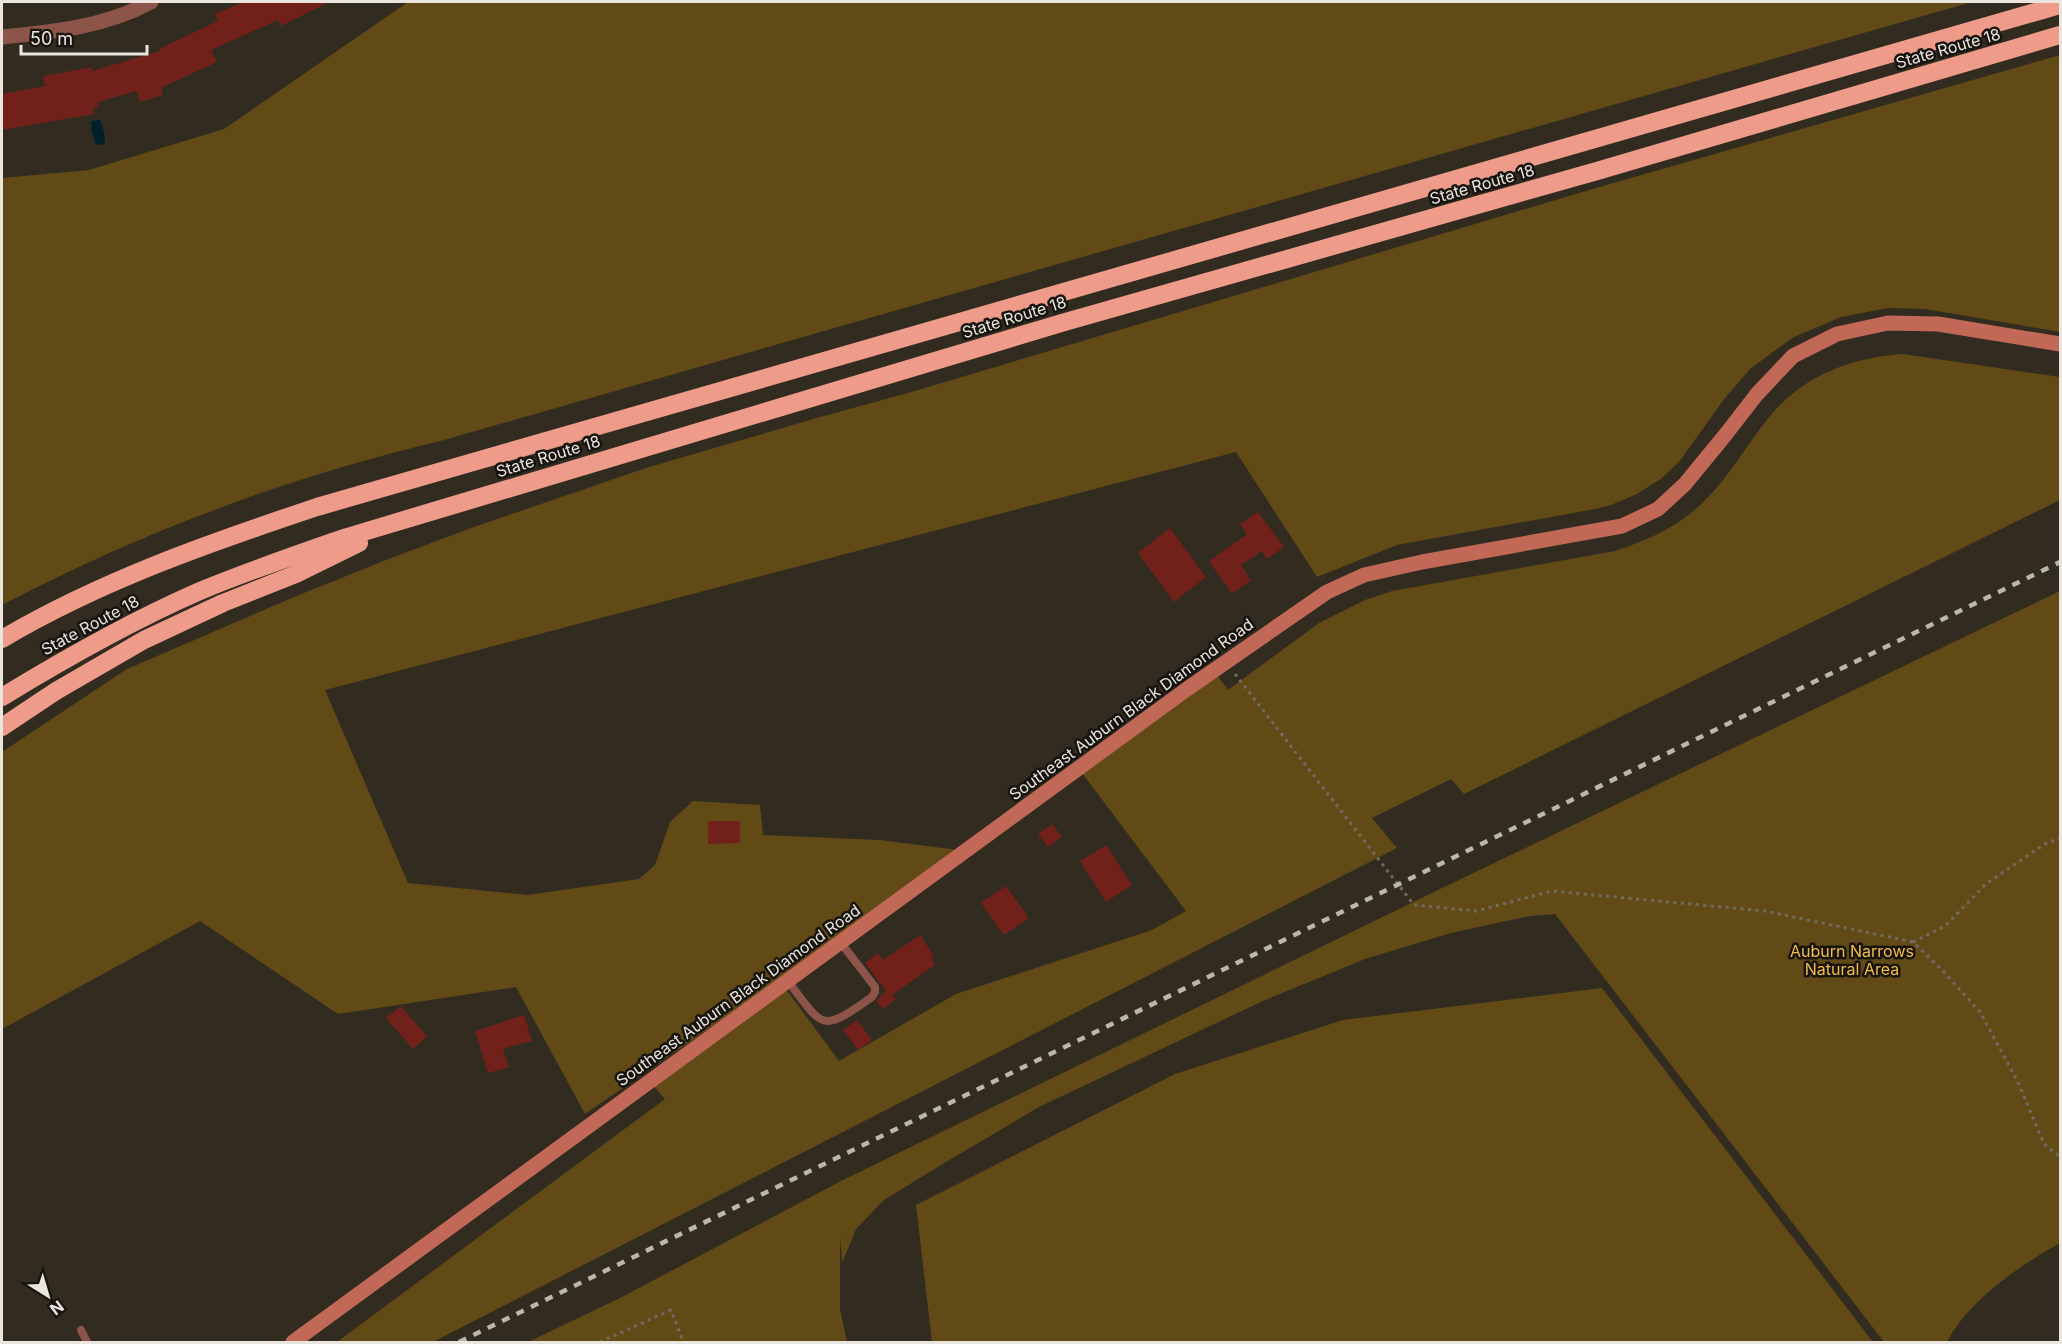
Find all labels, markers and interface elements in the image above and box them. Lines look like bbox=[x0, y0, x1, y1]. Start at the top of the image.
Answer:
scale bar bbox=[21, 18, 147, 56]
street label: State Route 18 bbox=[1893, 24, 2003, 72]
text: 50 m bbox=[30, 28, 73, 49]
street label: State Route 18 bbox=[1427, 160, 1537, 208]
street label: State Route 18 bbox=[959, 292, 1069, 342]
street label: State Route 18 bbox=[493, 431, 603, 481]
street label: State Route 18 bbox=[38, 591, 142, 659]
street label: Southeast Auburn Black Diamond Road bbox=[1005, 614, 1257, 804]
street label: Southeast Auburn Black Diamond Road bbox=[612, 900, 864, 1090]
park label: Auburn Narrows Natural Area bbox=[1790, 941, 1914, 979]
north arrow bbox=[18, 1266, 78, 1326]
text: N bbox=[46, 1296, 68, 1320]

